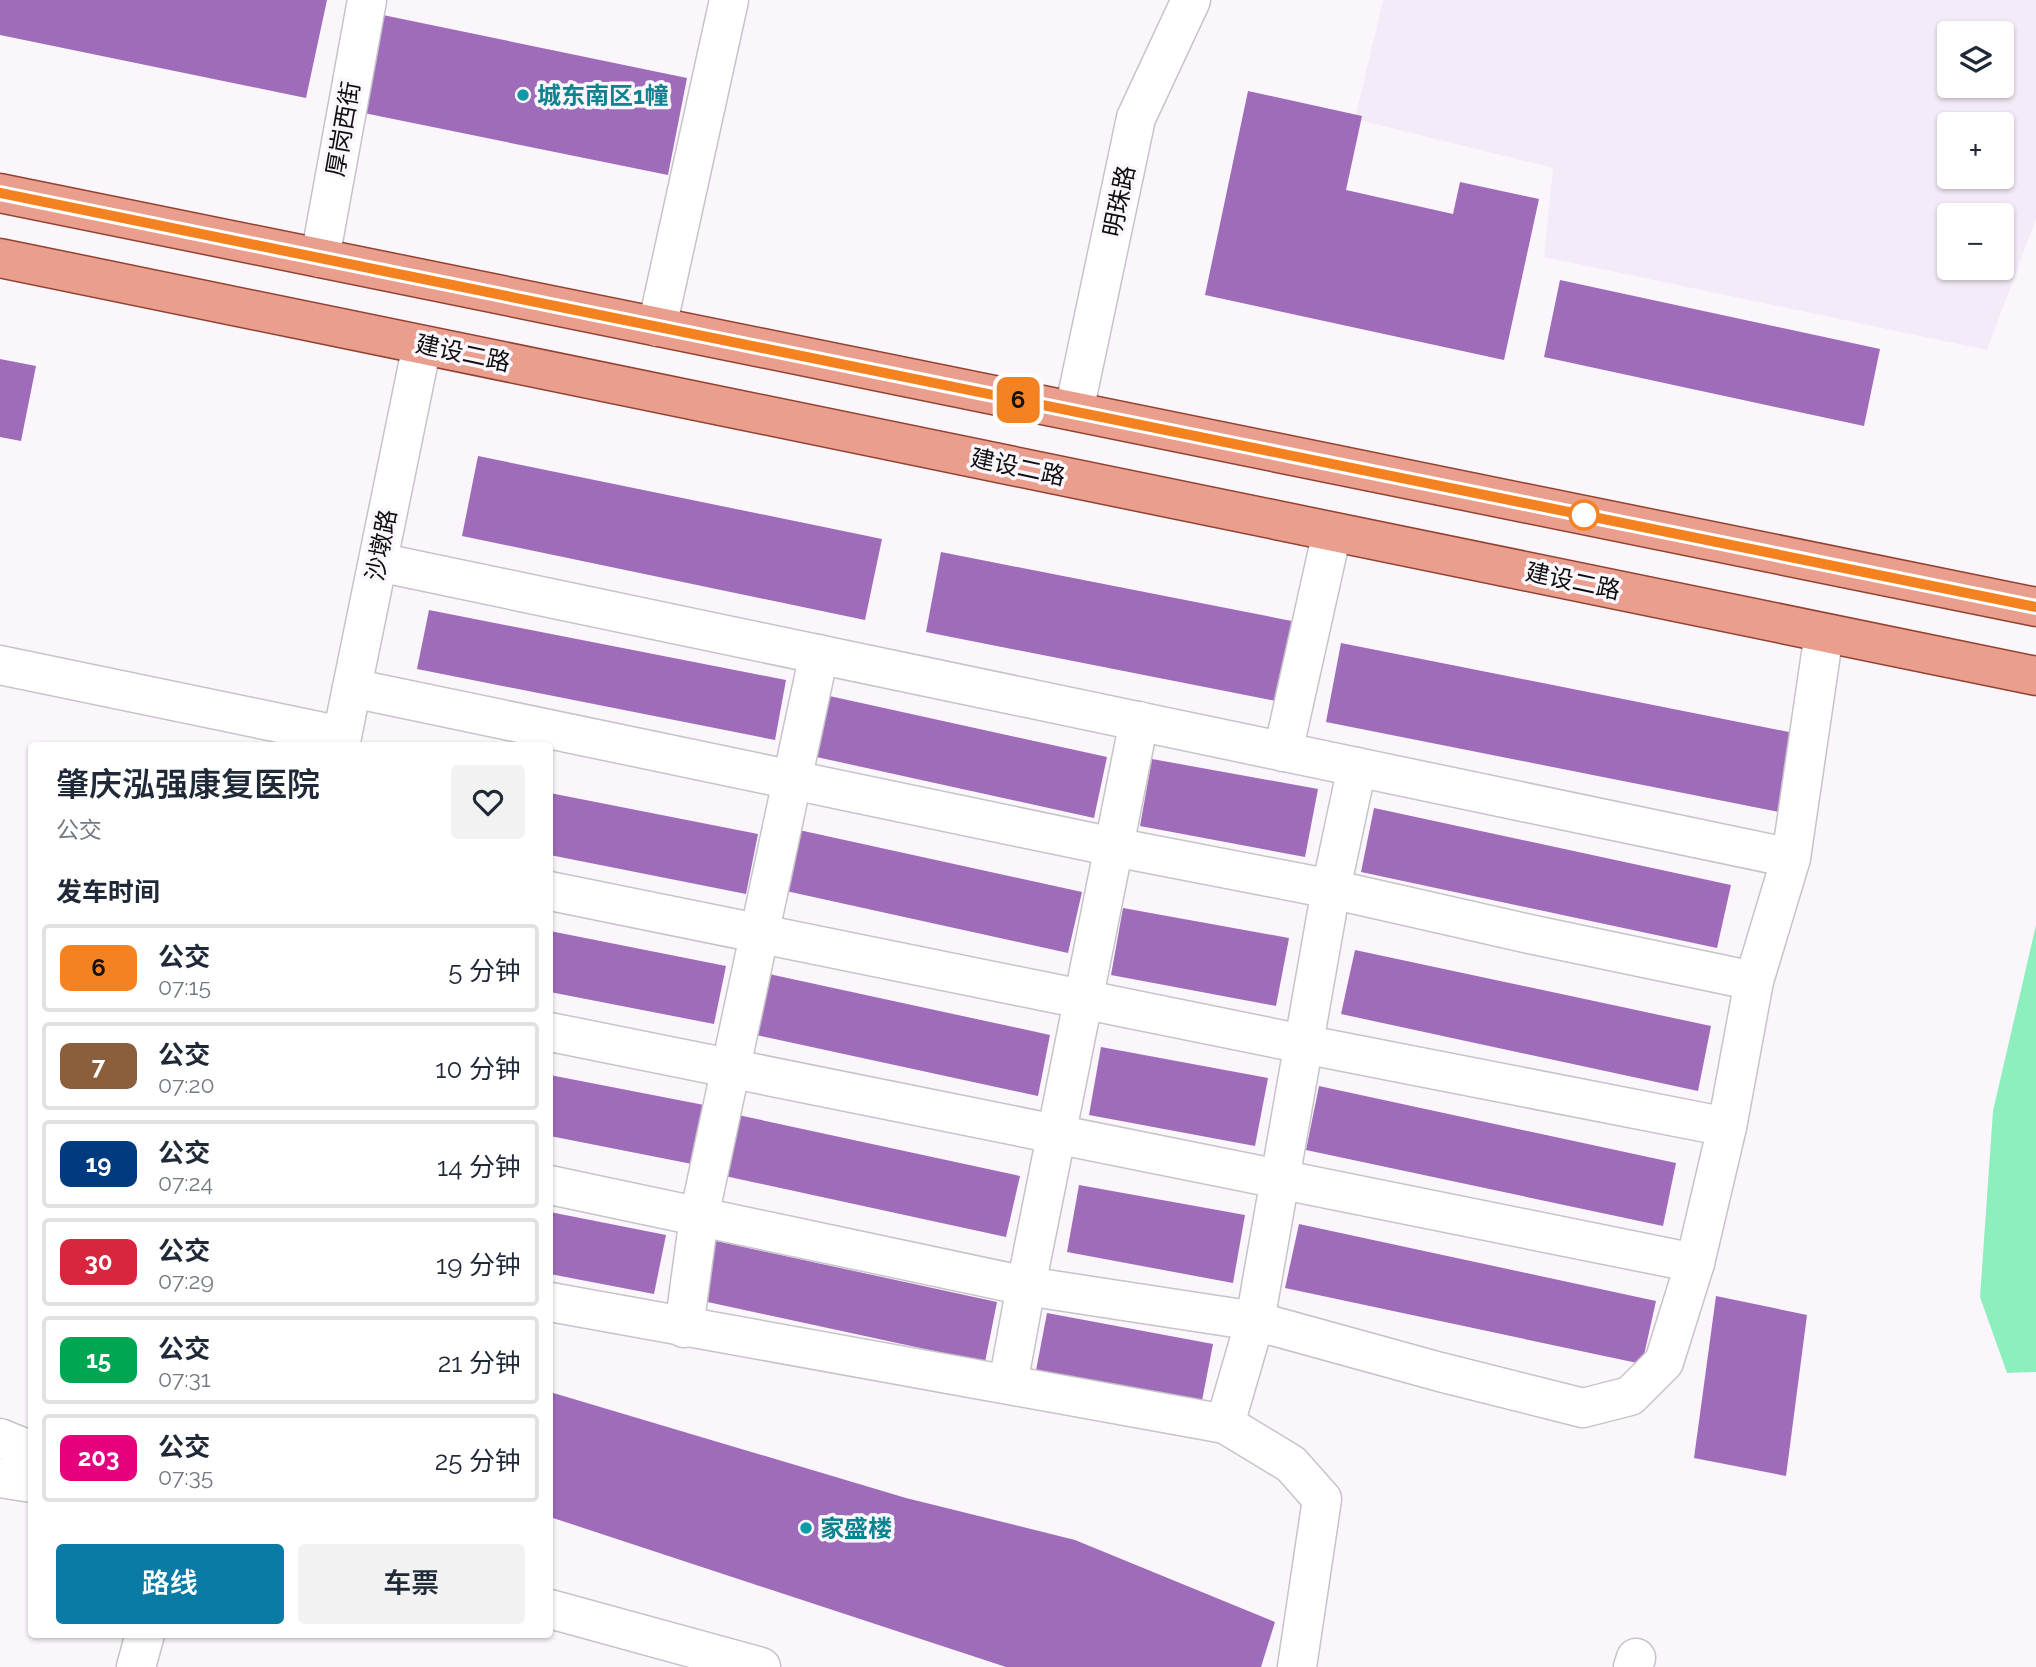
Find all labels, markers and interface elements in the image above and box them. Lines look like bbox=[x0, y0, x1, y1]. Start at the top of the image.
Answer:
map controls bbox=[1937, 21, 2014, 280]
button: layers bbox=[1937, 21, 2014, 98]
street label: 厚岗西街 bbox=[320, 79, 366, 179]
place label: 城东南区1幢 bbox=[537, 81, 669, 110]
marker: 城东南区1幢 bbox=[515, 87, 531, 103]
button: + bbox=[1937, 112, 2014, 189]
street label: 明珠路 bbox=[1097, 163, 1141, 239]
button: − bbox=[1937, 203, 2014, 280]
street label: 建设二路 bbox=[413, 329, 513, 377]
line badge: 6 bbox=[995, 377, 1041, 423]
text: 6 bbox=[1011, 385, 1025, 414]
street label: 建设二路 bbox=[968, 443, 1068, 491]
unlabelled marker bbox=[1569, 500, 1599, 530]
street label: 沙墩路 bbox=[360, 507, 402, 583]
street label: 建设二路 bbox=[1523, 557, 1623, 605]
text: 肇庆泓强康复医院 bbox=[56, 765, 320, 804]
button: heart bbox=[451, 765, 525, 839]
text: 公交 bbox=[56, 816, 102, 843]
text: 发车时间 bbox=[56, 877, 160, 907]
text: 公交 bbox=[158, 942, 210, 972]
text: 6 bbox=[91, 953, 106, 982]
text: 5 分钟 bbox=[448, 956, 521, 986]
text: 07:15 bbox=[158, 973, 211, 1000]
text: 公交 bbox=[158, 1040, 210, 1070]
text: 7 bbox=[92, 1051, 105, 1080]
text: 10 分钟 bbox=[435, 1054, 521, 1084]
text: 07:20 bbox=[158, 1071, 215, 1098]
text: 公交 bbox=[158, 1138, 210, 1168]
text: 19 bbox=[86, 1149, 112, 1178]
text: 14 分钟 bbox=[437, 1152, 521, 1182]
text: 07:24 bbox=[158, 1169, 213, 1196]
text: 公交 bbox=[158, 1236, 210, 1266]
text: 30 bbox=[84, 1247, 113, 1276]
text: 19 分钟 bbox=[436, 1250, 521, 1280]
text: 07:29 bbox=[158, 1267, 214, 1294]
text: 公交 bbox=[158, 1334, 210, 1364]
text: 15 bbox=[86, 1345, 111, 1374]
text: 21 分钟 bbox=[438, 1348, 521, 1378]
text: 07:31 bbox=[158, 1365, 211, 1392]
text: 公交 bbox=[158, 1432, 210, 1462]
text: 203 bbox=[78, 1443, 119, 1472]
text: 25 分钟 bbox=[435, 1446, 521, 1476]
text: 07:35 bbox=[158, 1463, 213, 1490]
place label: 家盛楼 bbox=[820, 1514, 892, 1543]
marker: 家盛楼 bbox=[798, 1520, 814, 1536]
button: 路线 bbox=[56, 1544, 284, 1624]
button: 车票 bbox=[298, 1544, 525, 1624]

